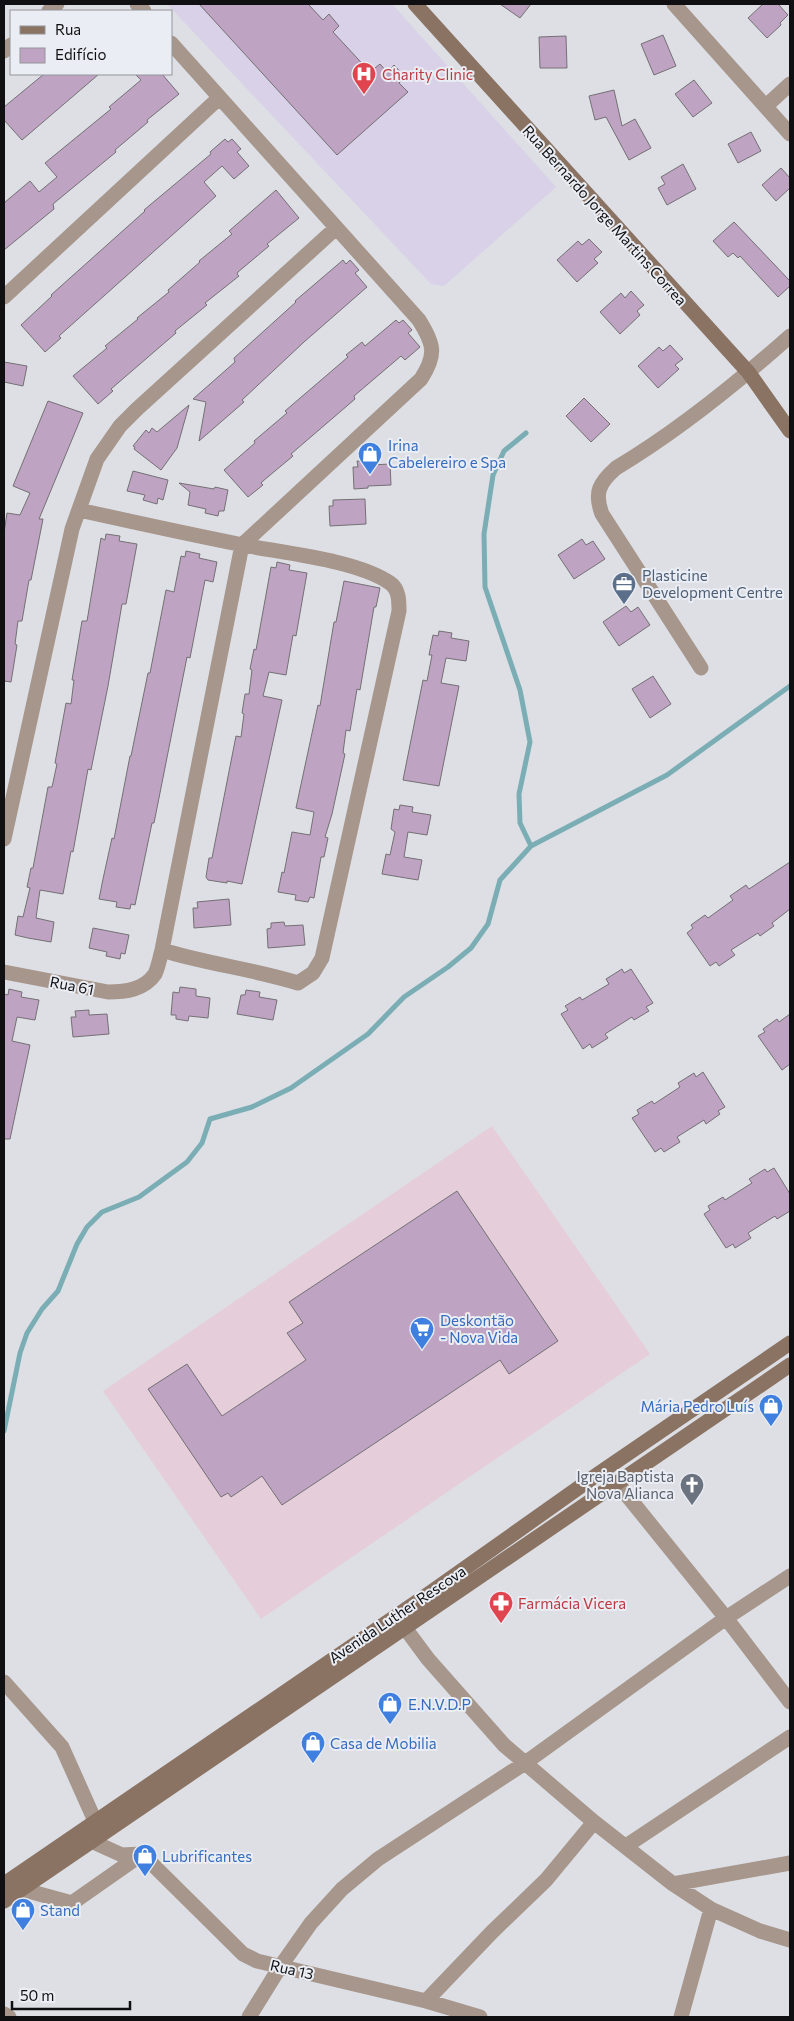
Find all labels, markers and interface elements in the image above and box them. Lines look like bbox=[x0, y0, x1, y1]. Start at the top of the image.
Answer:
legend bbox=[10, 10, 172, 75]
text: Rua bbox=[55, 20, 81, 38]
text: Edifício bbox=[55, 45, 106, 63]
hospital icon: Charity Clinic bbox=[351, 61, 377, 95]
place label: Charity Clinic bbox=[382, 65, 473, 83]
street label: Rua Bernardo Jorge Martins Correa bbox=[519, 121, 691, 309]
place label: Irina Cabelereiro e Spa bbox=[388, 436, 506, 471]
shop icon: Irina Cabelereiro e Spa bbox=[357, 441, 383, 475]
place label: Plasticine Development Centre bbox=[642, 566, 783, 601]
office icon: Plasticine Development Centre bbox=[611, 571, 637, 605]
street label: Rua 61 bbox=[48, 972, 96, 998]
place label: Deskontão - Nova Vida bbox=[440, 1311, 518, 1346]
supermarket icon: Deskontão - Nova Vida bbox=[409, 1316, 435, 1350]
shop icon: Mária Pedro Luís bbox=[758, 1393, 784, 1427]
place label: Mária Pedro Luís bbox=[641, 1397, 754, 1415]
place label: Igreja Baptista Nova Alianca bbox=[576, 1467, 674, 1502]
church icon: Igreja Baptista Nova Alianca bbox=[679, 1472, 705, 1506]
street label: Avenida Luther Rescova bbox=[325, 1561, 469, 1667]
pharmacy icon: Farmácia Vicera bbox=[488, 1590, 514, 1624]
place label: Farmácia Vicera bbox=[518, 1594, 626, 1612]
shop icon: E.N.V.D.P bbox=[377, 1691, 403, 1725]
place label: E.N.V.D.P bbox=[408, 1695, 471, 1713]
shop icon: Casa de Mobilia bbox=[300, 1730, 326, 1764]
place label: Casa de Mobilia bbox=[330, 1734, 437, 1752]
shop icon: Lubrificantes bbox=[132, 1843, 158, 1877]
place label: Lubrificantes bbox=[162, 1847, 252, 1865]
shop icon: Stand bbox=[10, 1897, 36, 1931]
place label: Stand bbox=[40, 1901, 80, 1919]
street label: Rua 13 bbox=[269, 1955, 315, 1983]
scale bar bbox=[12, 1978, 130, 2010]
text: 50 m bbox=[20, 1986, 54, 2004]

